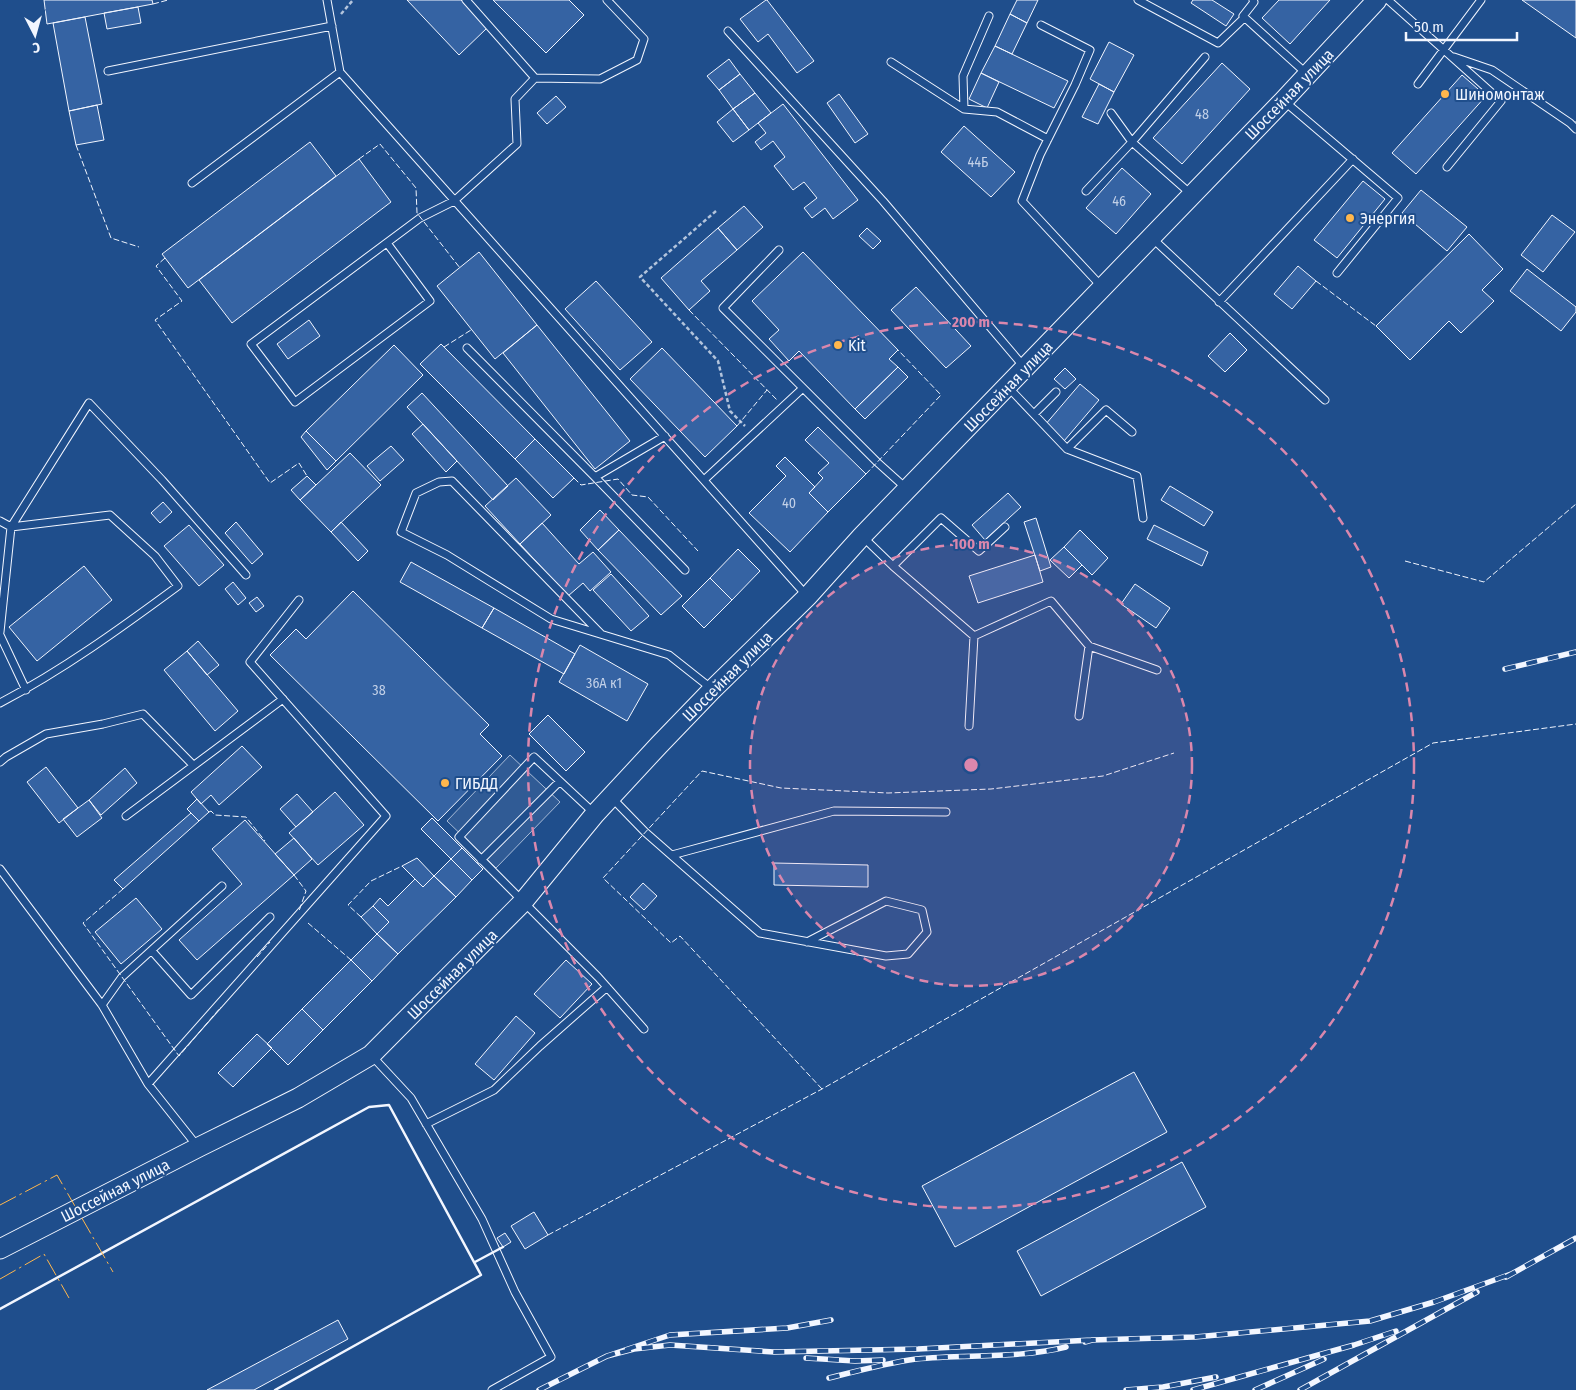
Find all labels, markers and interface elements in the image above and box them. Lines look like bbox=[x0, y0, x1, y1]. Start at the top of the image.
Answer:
north arrow bbox=[10, 10, 60, 60]
scale bar bbox=[1406, 10, 1517, 42]
text: 50 m bbox=[1414, 18, 1444, 36]
text: С bbox=[31, 39, 41, 56]
street label: Шоссейная улица bbox=[1241, 45, 1338, 144]
place label: Шиномонтаж bbox=[1455, 85, 1545, 104]
marker: Шиномонтаж bbox=[1439, 88, 1451, 100]
house number: 48 bbox=[1195, 106, 1209, 123]
house number: 44Б bbox=[968, 154, 988, 171]
house number: 46 bbox=[1112, 193, 1126, 210]
place label: Энергия bbox=[1360, 209, 1415, 228]
marker: Энергия bbox=[1344, 212, 1356, 224]
text: 200 m bbox=[951, 313, 990, 331]
place label: Kit bbox=[848, 336, 866, 355]
street label: Шоссейная улица bbox=[960, 337, 1057, 436]
marker: Kit bbox=[832, 339, 844, 351]
house number: 40 bbox=[782, 495, 796, 512]
text: 100 m bbox=[952, 535, 990, 553]
street label: Шоссейная улица bbox=[678, 627, 776, 725]
house number: 36А к1 bbox=[586, 675, 622, 692]
house number: 38 bbox=[372, 682, 386, 699]
centre of rings bbox=[962, 756, 980, 774]
place label: ГИБДД bbox=[455, 774, 498, 793]
marker: ГИБДД bbox=[439, 777, 451, 789]
street label: Шоссейная улица bbox=[403, 925, 501, 1023]
street label: Шоссейная улица bbox=[58, 1155, 173, 1226]

